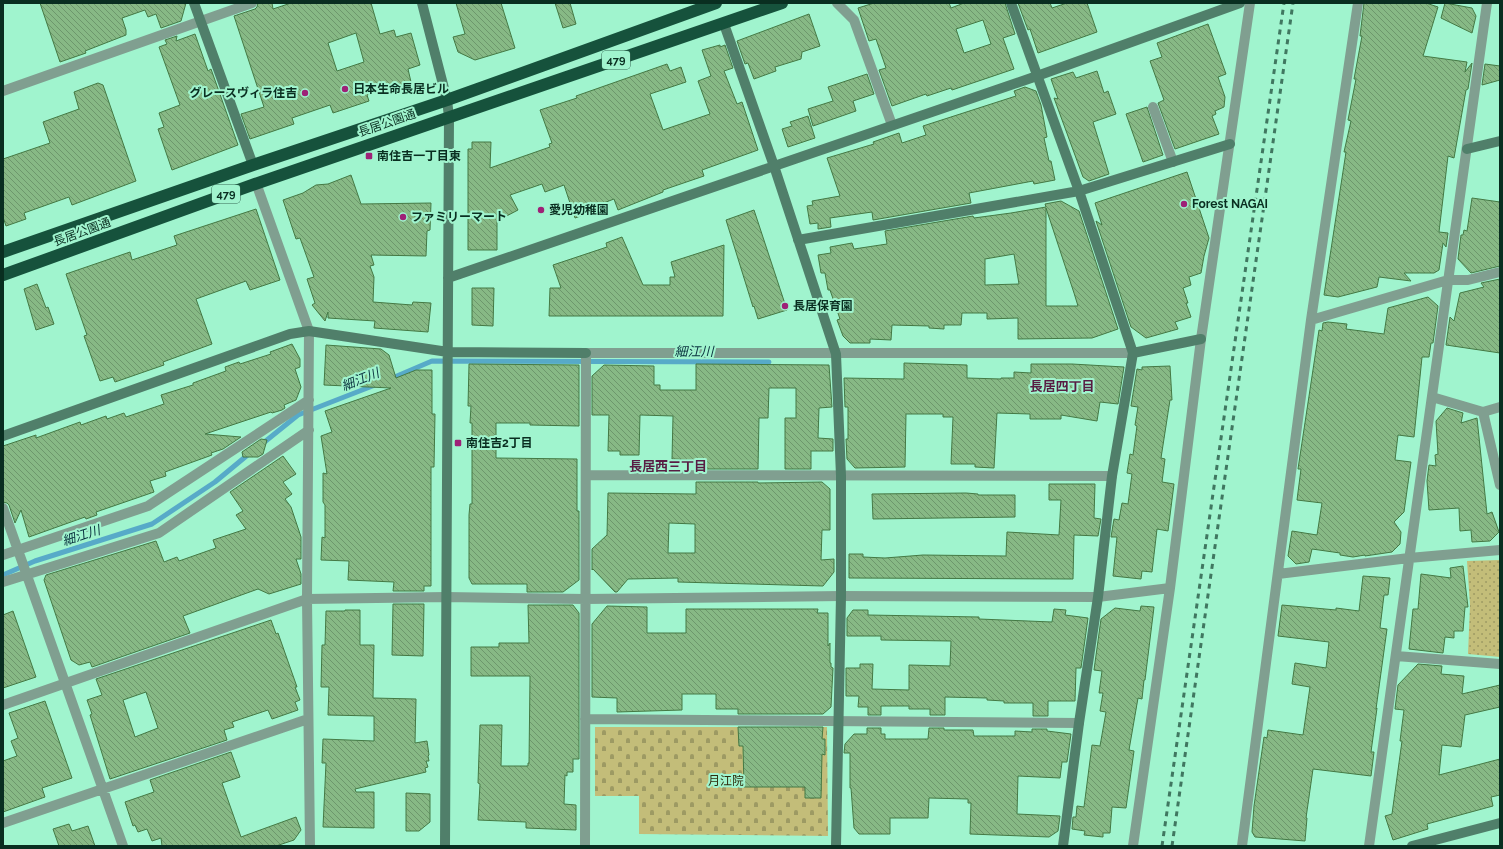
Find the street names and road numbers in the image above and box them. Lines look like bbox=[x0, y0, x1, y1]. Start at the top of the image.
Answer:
road number: 479 bbox=[602, 51, 630, 69]
street label: 長居公園通 bbox=[356, 107, 418, 139]
road number: 479 bbox=[212, 185, 240, 203]
street label: 長居公園通 bbox=[51, 215, 113, 249]

